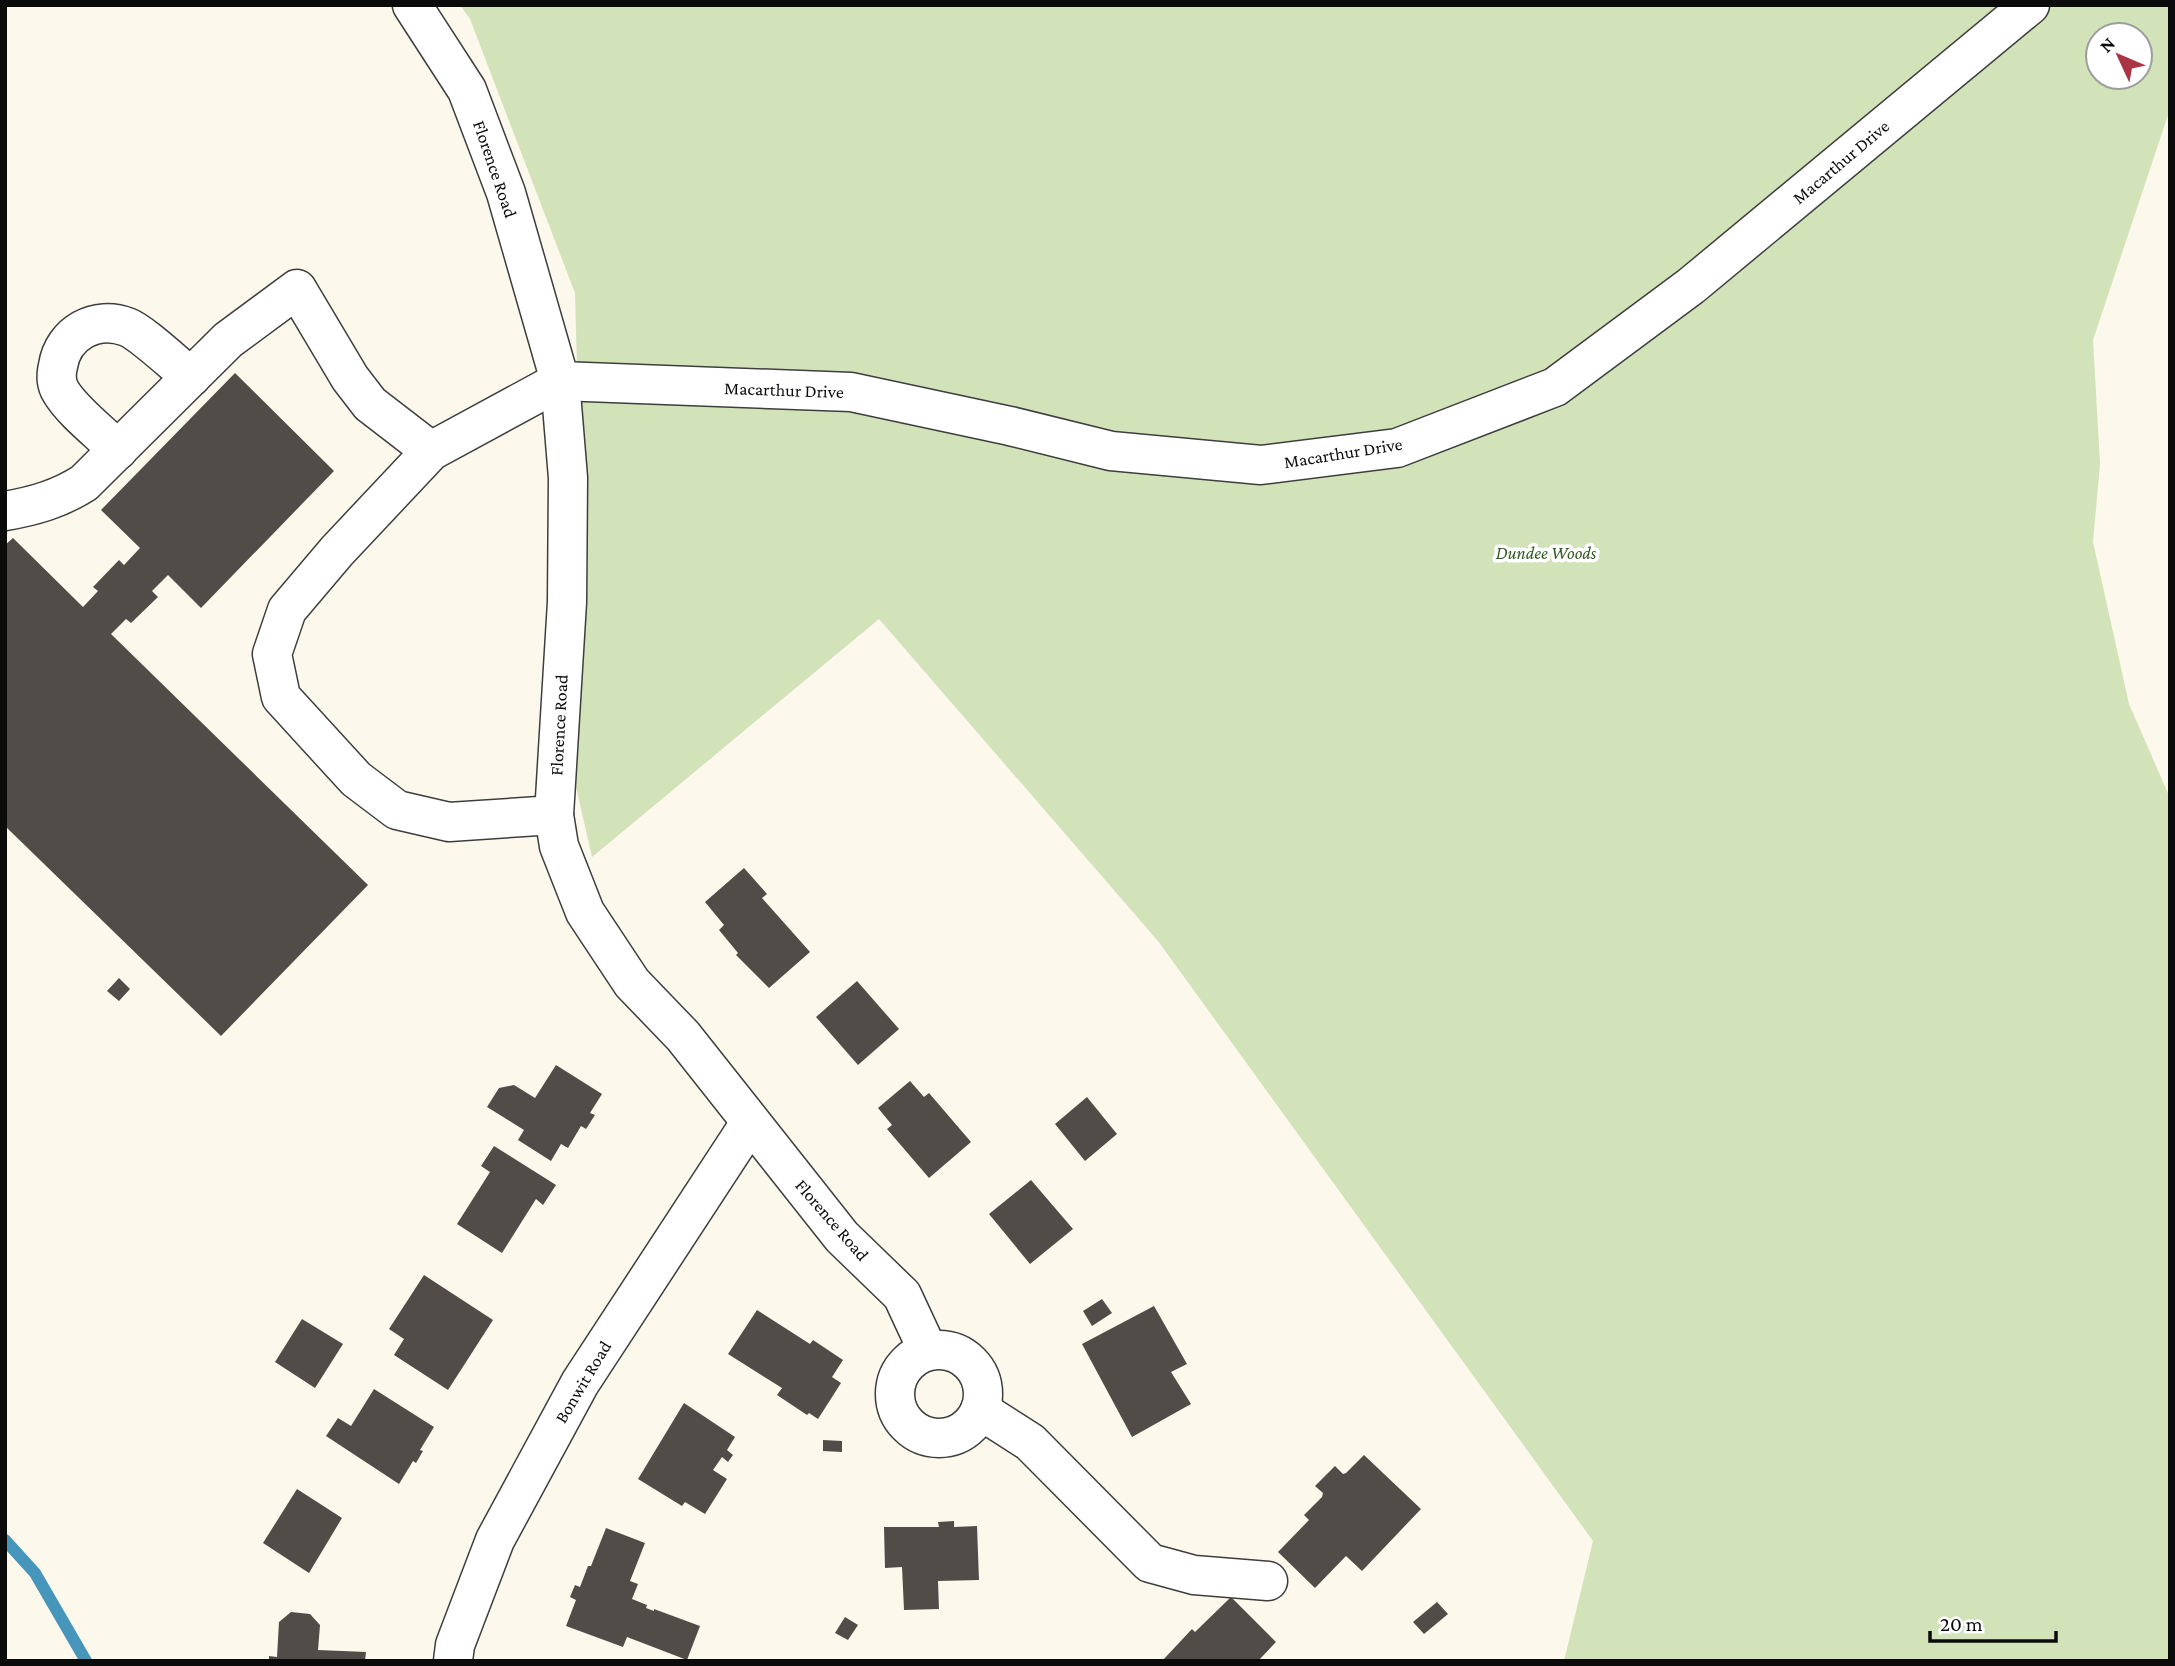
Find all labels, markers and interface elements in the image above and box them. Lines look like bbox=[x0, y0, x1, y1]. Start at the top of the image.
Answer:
north arrow bbox=[2084, 21, 2154, 91]
text: N bbox=[2095, 33, 2119, 56]
street label: Macarthur Drive bbox=[1789, 116, 1893, 208]
street label: Florence Road bbox=[469, 118, 521, 221]
street label: Macarthur Drive bbox=[724, 378, 844, 402]
street label: Macarthur Drive bbox=[1282, 434, 1404, 472]
park label: Dundee Woods bbox=[1496, 543, 1597, 563]
street label: Florence Road bbox=[546, 673, 572, 776]
street label: Florence Road bbox=[791, 1175, 873, 1265]
street label: Bonwit Road bbox=[551, 1337, 616, 1427]
scale bar bbox=[1930, 1600, 2056, 1644]
text: 20 m bbox=[1940, 1612, 1983, 1636]

